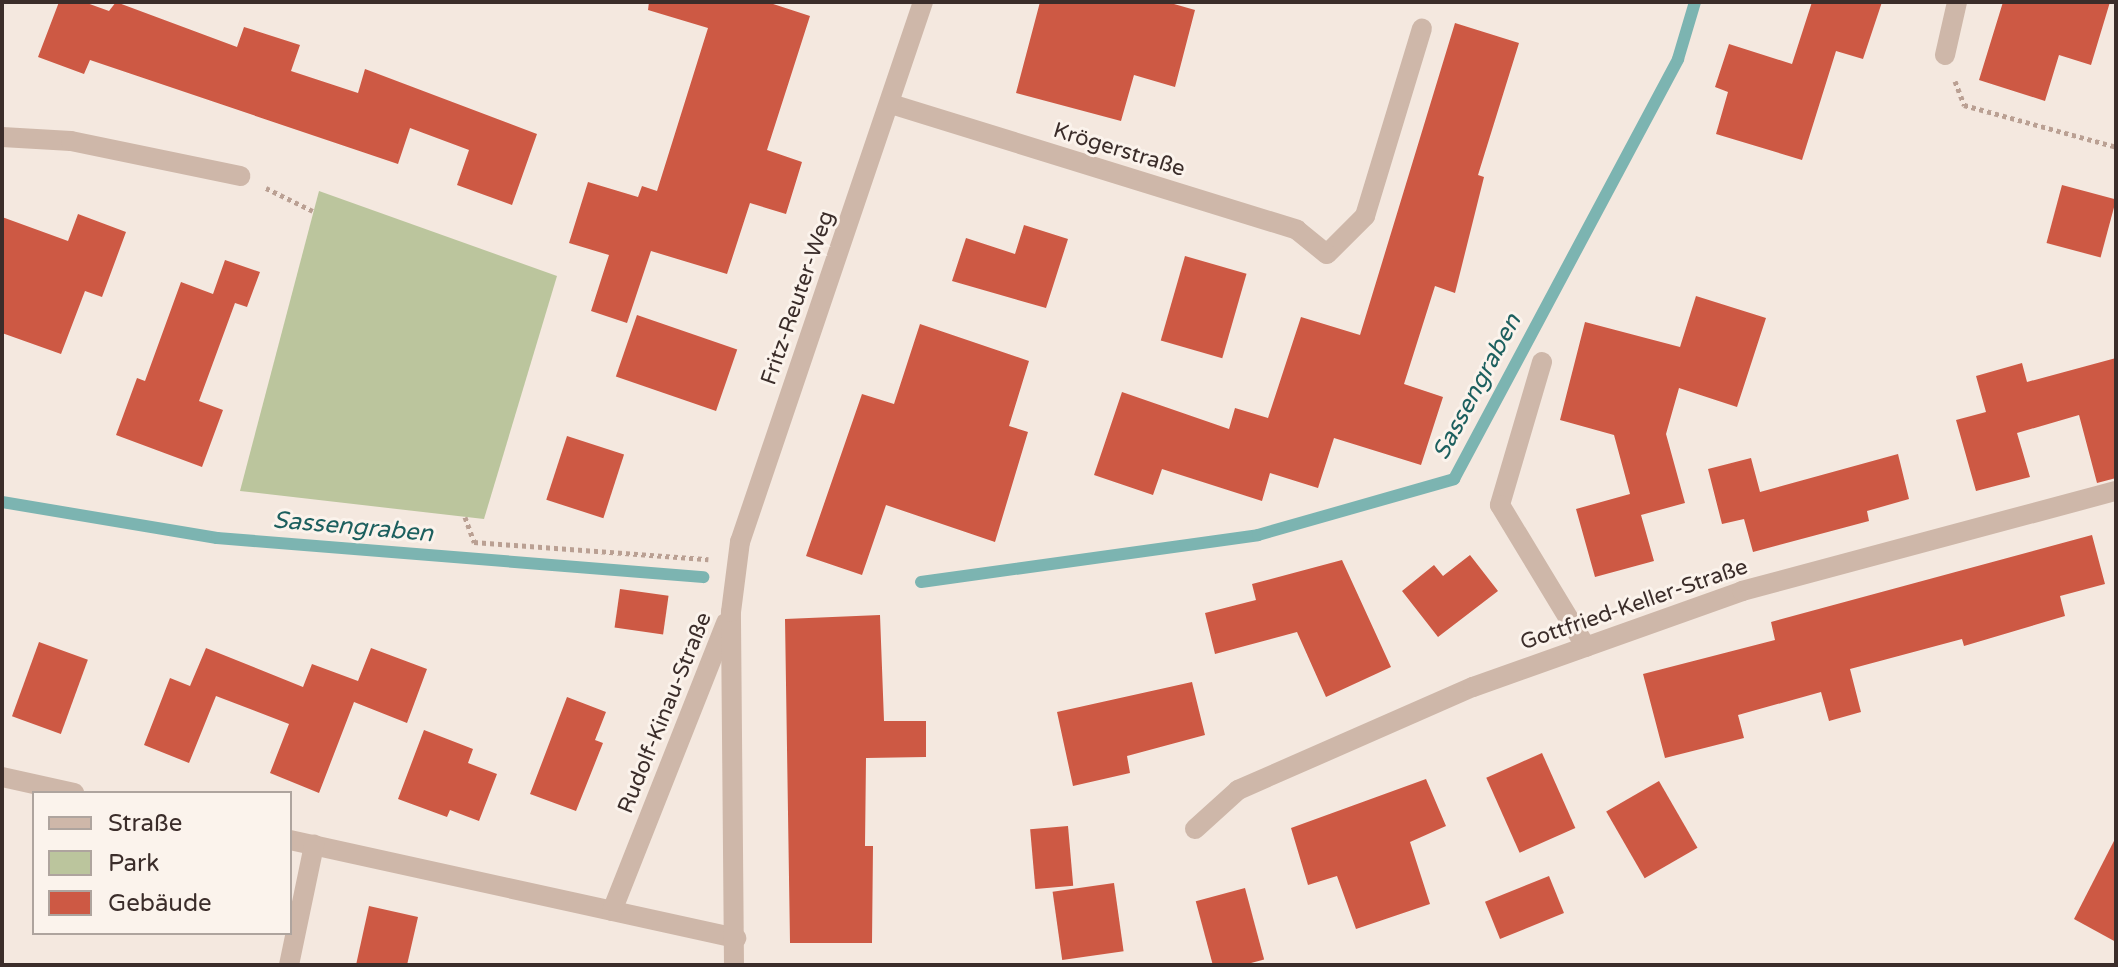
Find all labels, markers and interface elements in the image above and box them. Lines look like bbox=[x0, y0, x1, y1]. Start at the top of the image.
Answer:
street label: Krögerstraße bbox=[1050, 117, 1188, 183]
street label: Fritz-Reuter-Weg bbox=[756, 208, 840, 388]
water label: Sassengraben bbox=[1427, 309, 1527, 465]
water label: Sassengraben bbox=[272, 506, 434, 548]
street label: Gottfried-Keller-Straße bbox=[1517, 554, 1751, 656]
street label: Rudolf-Kinau-Straße bbox=[613, 609, 717, 817]
legend bbox=[32, 791, 292, 935]
text: Straße bbox=[108, 809, 182, 838]
text: Park bbox=[108, 849, 159, 878]
text: Gebäude bbox=[108, 889, 212, 918]

